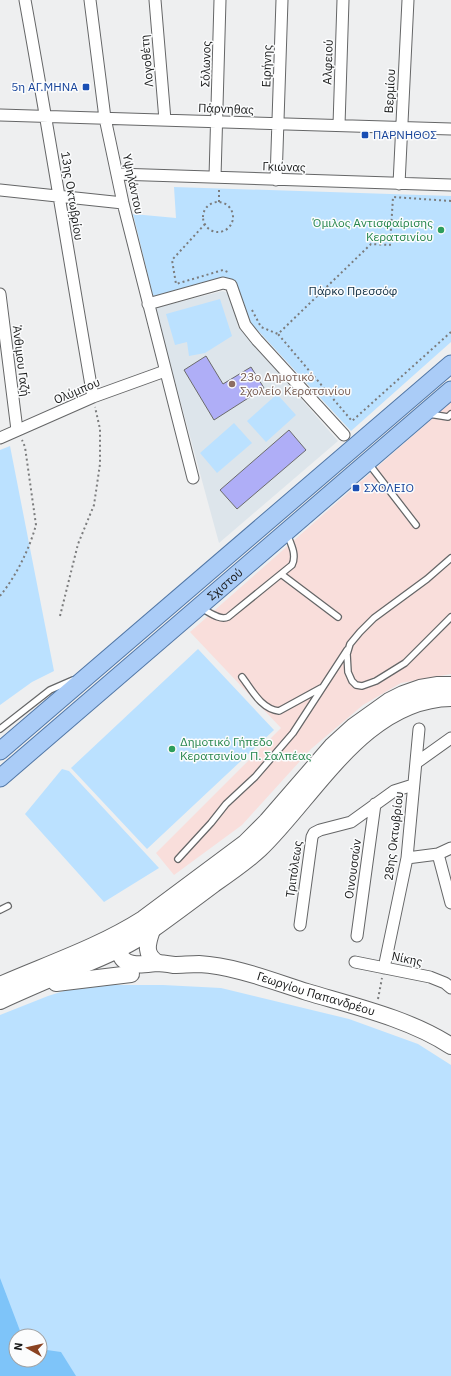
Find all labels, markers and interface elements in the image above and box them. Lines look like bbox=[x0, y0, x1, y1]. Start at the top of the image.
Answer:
street label: Λογοθέτη bbox=[137, 34, 156, 88]
street label: Αλφειού bbox=[319, 39, 336, 85]
street label: Σόλωνος bbox=[197, 40, 214, 87]
street label: Ειρήνης bbox=[258, 44, 275, 88]
street label: Βερμίου bbox=[381, 68, 398, 114]
place label: 5η ΑΓ.ΜΗΝΑ bbox=[11, 79, 78, 94]
marker: 5η ΑΓ.ΜΗΝΑ bbox=[81, 82, 91, 92]
street label: Πάρνηθας bbox=[198, 100, 254, 117]
place label: ΠΑΡΝΗΘΟΣ bbox=[373, 127, 437, 142]
marker: ΠΑΡΝΗΘΟΣ bbox=[360, 130, 370, 140]
street label: 13ης Οκτωβρίου bbox=[58, 150, 87, 241]
street label: Υψηλάντου bbox=[120, 152, 147, 215]
street label: Γκιώνας bbox=[262, 158, 306, 175]
place label: Όμιλος Αντισφαίρισης Κερατσινίου bbox=[312, 215, 433, 244]
marker: Όμιλος Αντισφαίρισης Κερατσινίου bbox=[436, 225, 446, 235]
park label: Πάρκο Πρεσσόφ bbox=[309, 283, 397, 298]
street label: Άνθιμου Γαζή bbox=[10, 325, 33, 397]
place label: 23o Δημοτικό Σχολείο Κερατσινίου bbox=[240, 369, 351, 398]
street label: Ολύμπου bbox=[51, 374, 102, 407]
marker: 23o Δημοτικό Σχολείο Κερατσινίου bbox=[227, 379, 237, 389]
place label: ΣΧΟΛΕΙΟ bbox=[364, 480, 414, 495]
marker: ΣΧΟΛΕΙΟ bbox=[351, 483, 361, 493]
street label: Σχιστού bbox=[204, 565, 246, 603]
place label: Δημοτικό Γήπεδο Κερατσινίου Π. Σαλπέας bbox=[180, 734, 312, 763]
marker: Δημοτικό Γήπεδο Κερατσινίου Π. Σαλπέας bbox=[167, 744, 177, 754]
street label: 28ης Οκτωβρίου bbox=[381, 790, 406, 881]
street label: Οινουσσών bbox=[341, 838, 364, 900]
street label: Τριπόλεως bbox=[282, 839, 305, 898]
street label: Νίκης bbox=[390, 948, 424, 969]
street label: Γεωργίου Παπανδρέου bbox=[255, 968, 377, 1019]
north arrow bbox=[8, 1328, 48, 1368]
text: N bbox=[11, 1342, 26, 1352]

